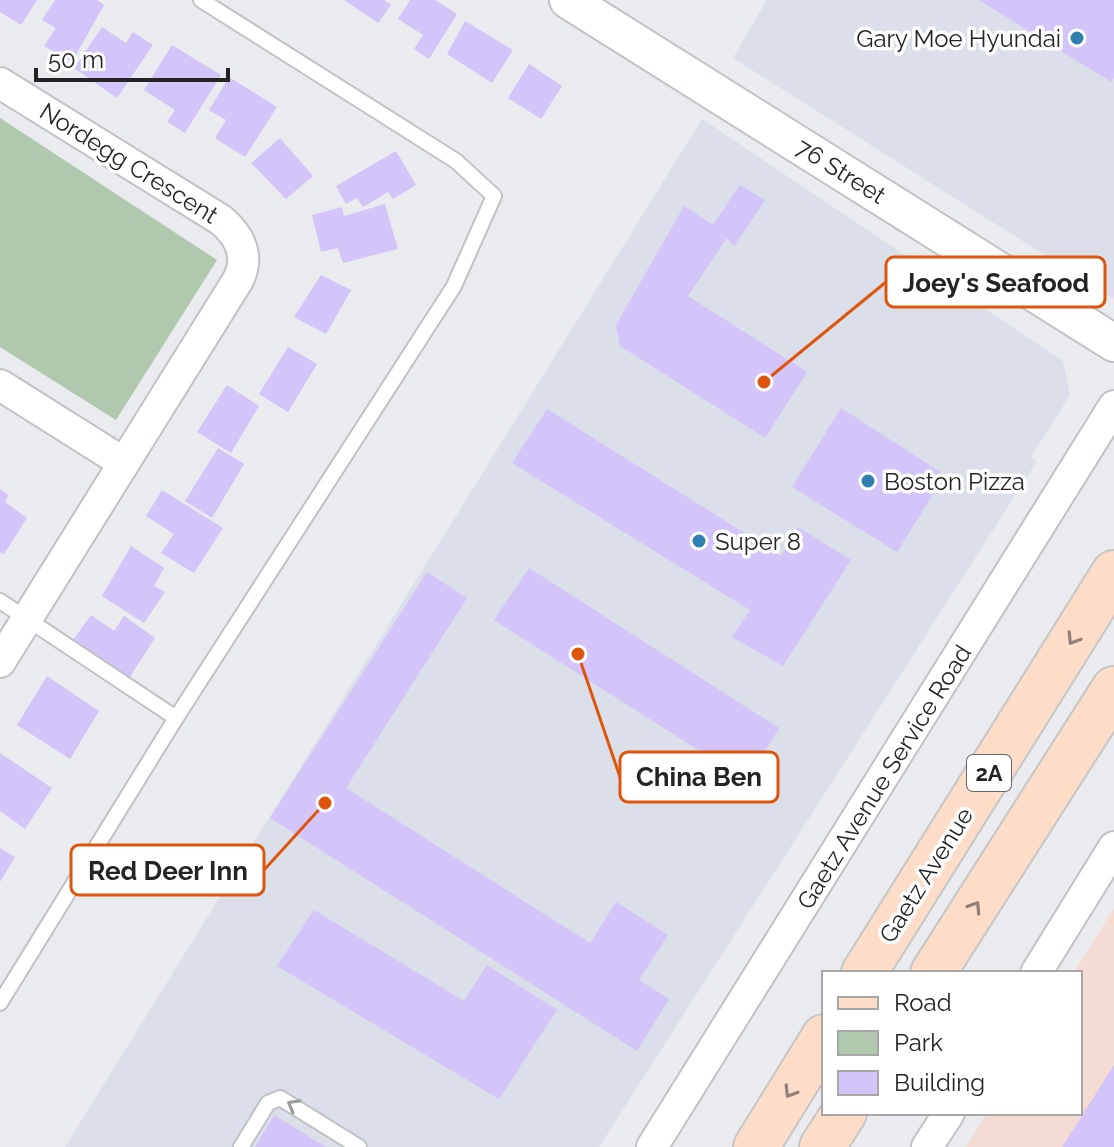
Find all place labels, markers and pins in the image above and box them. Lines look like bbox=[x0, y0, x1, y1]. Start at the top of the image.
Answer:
place label: Gary Moe Hyundai bbox=[856, 24, 1061, 53]
marker: Gary Moe Hyundai bbox=[1068, 29, 1086, 47]
callout: Joey's Seafood bbox=[886, 257, 1105, 307]
place label: Boston Pizza bbox=[884, 467, 1025, 496]
marker: Boston Pizza bbox=[859, 472, 877, 490]
place label: Super 8 bbox=[715, 527, 801, 556]
marker: Super 8 bbox=[690, 532, 708, 550]
callout: China Ben bbox=[620, 752, 778, 802]
callout: Red Deer Inn bbox=[71, 845, 264, 895]

